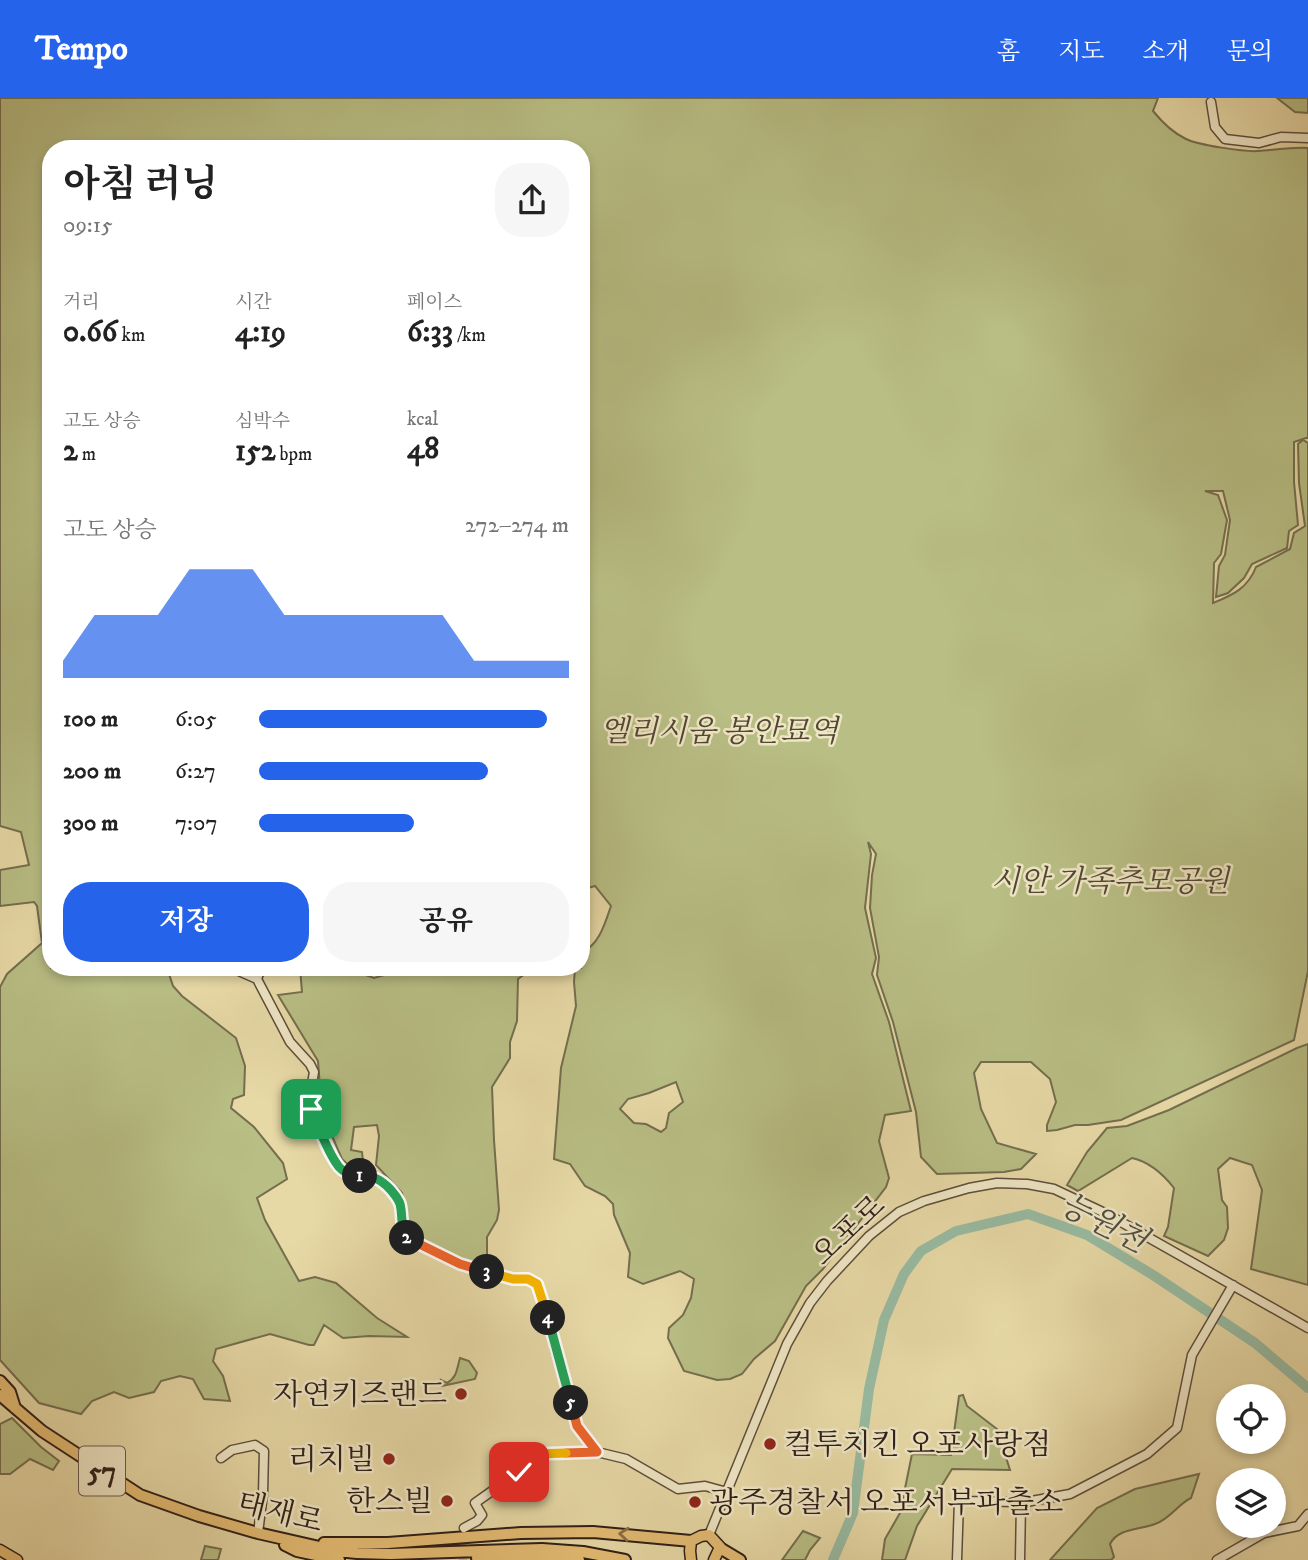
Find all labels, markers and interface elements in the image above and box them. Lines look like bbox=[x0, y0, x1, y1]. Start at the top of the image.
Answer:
text: Tempo bbox=[35, 29, 128, 70]
text: 홈 bbox=[997, 37, 1020, 67]
text: 지도 bbox=[1058, 37, 1104, 67]
text: 소개 bbox=[1142, 37, 1189, 67]
text: 문의 bbox=[1227, 37, 1273, 67]
text: 아침 러닝 bbox=[63, 161, 218, 209]
button: share bbox=[495, 163, 569, 237]
text: 09:15 bbox=[63, 211, 113, 240]
text: 거리 bbox=[63, 291, 100, 314]
text: 시간 bbox=[235, 291, 272, 314]
text: 페이스 bbox=[407, 291, 462, 314]
text: 0.66 bbox=[63, 314, 117, 351]
text: 4:19 bbox=[235, 314, 286, 351]
text: 6:33 bbox=[407, 314, 453, 351]
text: km bbox=[117, 324, 145, 347]
text: /km bbox=[453, 324, 486, 347]
text: kcal bbox=[407, 408, 438, 431]
text: 고도 상승 bbox=[63, 410, 141, 433]
text: 심박수 bbox=[235, 410, 290, 433]
text: 48 bbox=[407, 431, 439, 468]
text: 2 bbox=[63, 433, 78, 470]
text: 152 bbox=[235, 433, 275, 470]
text: m bbox=[78, 443, 96, 466]
text: bpm bbox=[275, 443, 312, 466]
text: 272–274 m bbox=[465, 511, 569, 540]
text: 고도 상승 bbox=[63, 516, 157, 545]
text: 100 m bbox=[63, 705, 118, 734]
text: 6:05 bbox=[175, 705, 217, 734]
park label: 엘리시움 봉안묘역 bbox=[600, 714, 840, 751]
text: 200 m bbox=[63, 757, 121, 786]
text: 6:27 bbox=[175, 757, 216, 786]
text: 300 m bbox=[63, 809, 119, 838]
text: 7:07 bbox=[175, 809, 218, 838]
park label: 시안 가족추모공원 bbox=[991, 864, 1231, 901]
button: 저장 bbox=[63, 882, 309, 962]
button: 공유 bbox=[323, 882, 569, 962]
pin bbox=[281, 1079, 341, 1139]
icon: arrive bbox=[292, 1090, 330, 1128]
pin: 1 bbox=[342, 1158, 378, 1194]
text: 1 bbox=[356, 1164, 363, 1187]
water label: 능원천 bbox=[1053, 1185, 1155, 1264]
street label: 오포로 bbox=[805, 1188, 893, 1274]
pin: 2 bbox=[390, 1220, 424, 1256]
text: 2 bbox=[402, 1226, 411, 1249]
pin: 3 bbox=[470, 1254, 504, 1290]
text: 3 bbox=[483, 1260, 490, 1283]
pin: 4 bbox=[530, 1300, 566, 1336]
text: 4 bbox=[542, 1306, 553, 1329]
place label: 자연키즈랜드 bbox=[273, 1377, 447, 1414]
map controls bbox=[1216, 1384, 1286, 1538]
button: locate bbox=[1216, 1384, 1286, 1454]
marker: 자연키즈랜드 bbox=[453, 1386, 469, 1402]
pin: 5 bbox=[554, 1386, 588, 1420]
text: 5 bbox=[566, 1391, 575, 1414]
place label: 컬투치킨 오포사랑점 bbox=[784, 1427, 1051, 1464]
marker: 컬투치킨 오포사랑점 bbox=[762, 1436, 778, 1452]
place label: 리치빌 bbox=[288, 1442, 375, 1479]
pin bbox=[489, 1442, 549, 1502]
road number: 57 bbox=[79, 1446, 125, 1496]
marker: 리치빌 bbox=[381, 1451, 397, 1467]
icon: check bbox=[500, 1453, 538, 1491]
button: layers bbox=[1216, 1468, 1286, 1538]
place label: 한스빌 bbox=[346, 1484, 433, 1521]
street label: 태재로 bbox=[233, 1485, 326, 1542]
place label: 광주경찰서 오포서부파출소 bbox=[709, 1485, 1063, 1522]
marker: 한스빌 bbox=[439, 1493, 455, 1509]
marker: 광주경찰서 오포서부파출소 bbox=[687, 1494, 703, 1510]
one-way arrow bbox=[618, 1527, 629, 1542]

